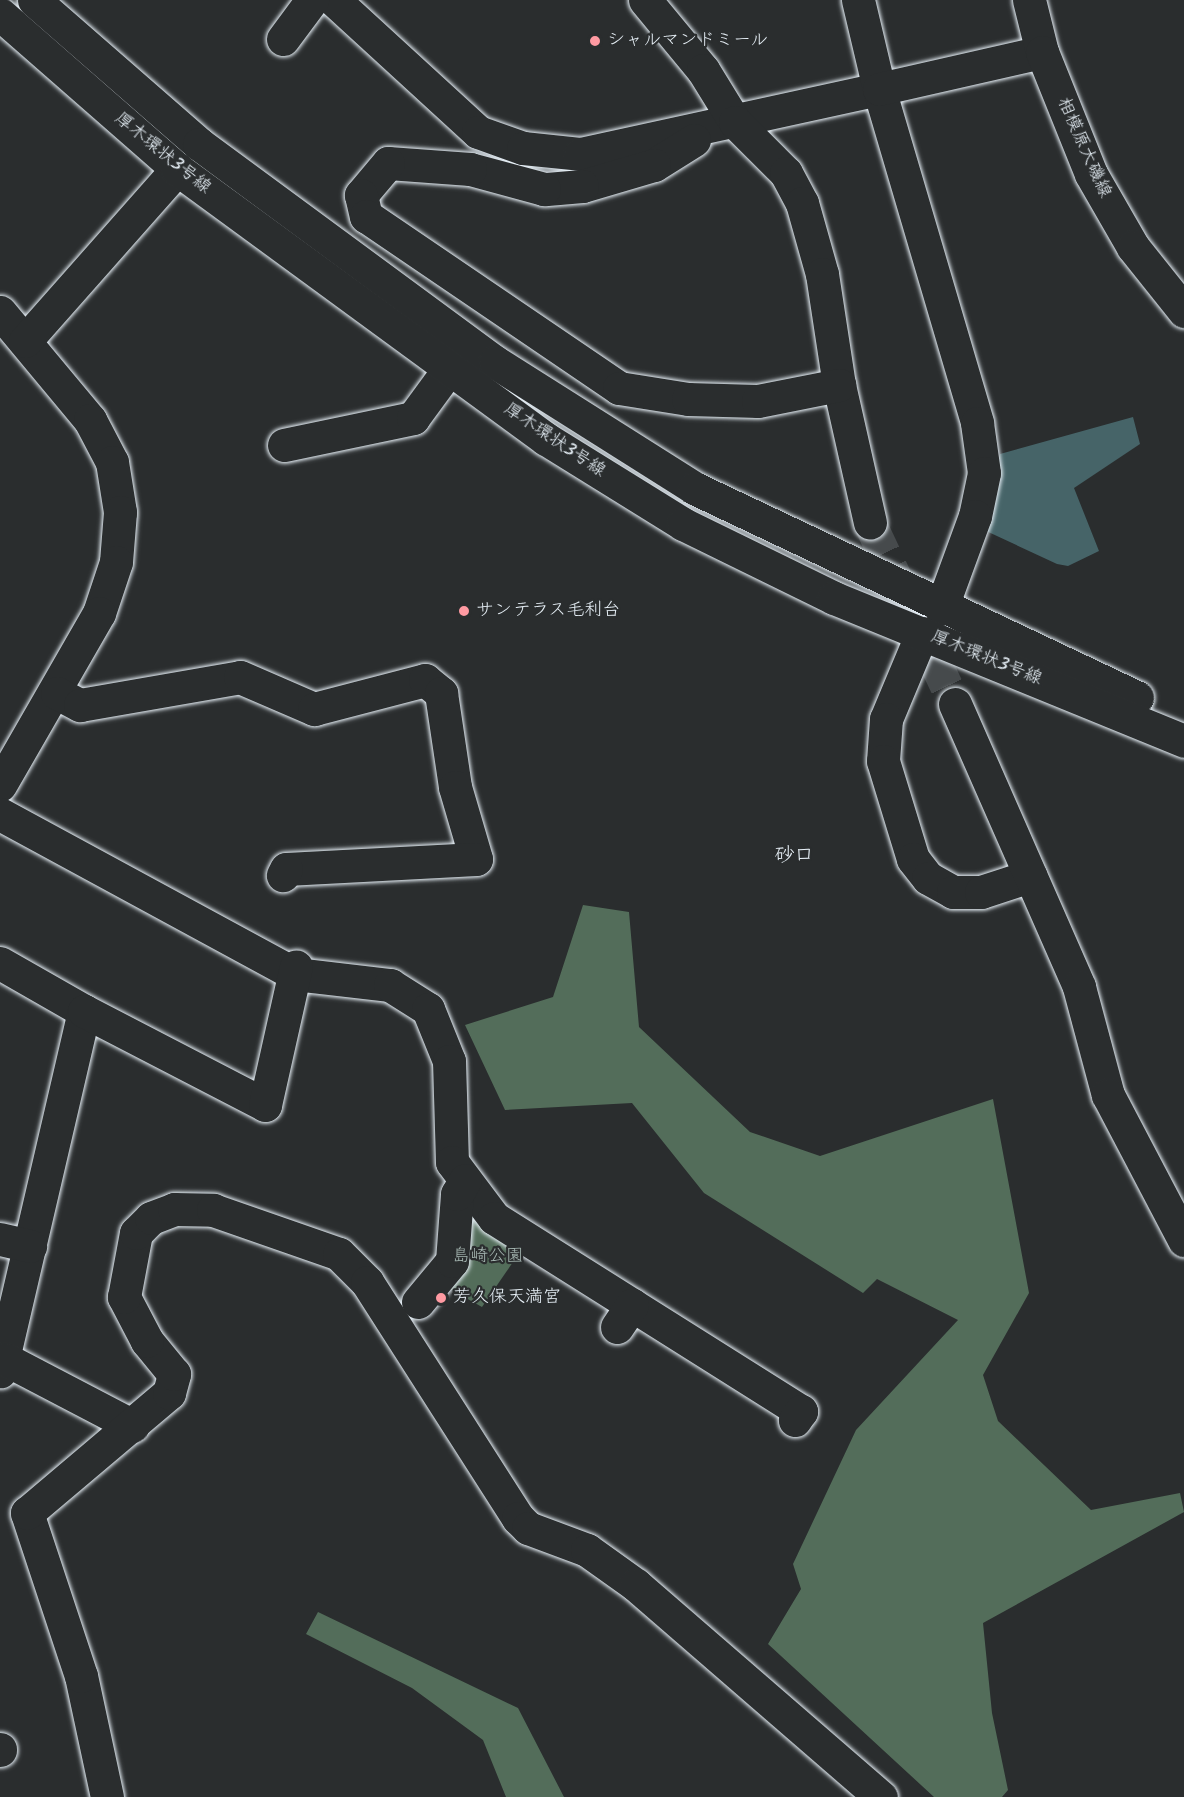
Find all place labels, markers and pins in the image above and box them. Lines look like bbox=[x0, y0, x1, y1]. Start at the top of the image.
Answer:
place label: シャルマンドミール bbox=[607, 30, 769, 52]
marker: シャルマンドミール bbox=[588, 34, 602, 48]
place label: サンテラス毛利台 bbox=[476, 600, 620, 622]
marker: サンテラス毛利台 bbox=[457, 604, 471, 618]
place label: 芳久保天満宮 bbox=[453, 1287, 561, 1309]
marker: 芳久保天満宮 bbox=[434, 1291, 448, 1305]

